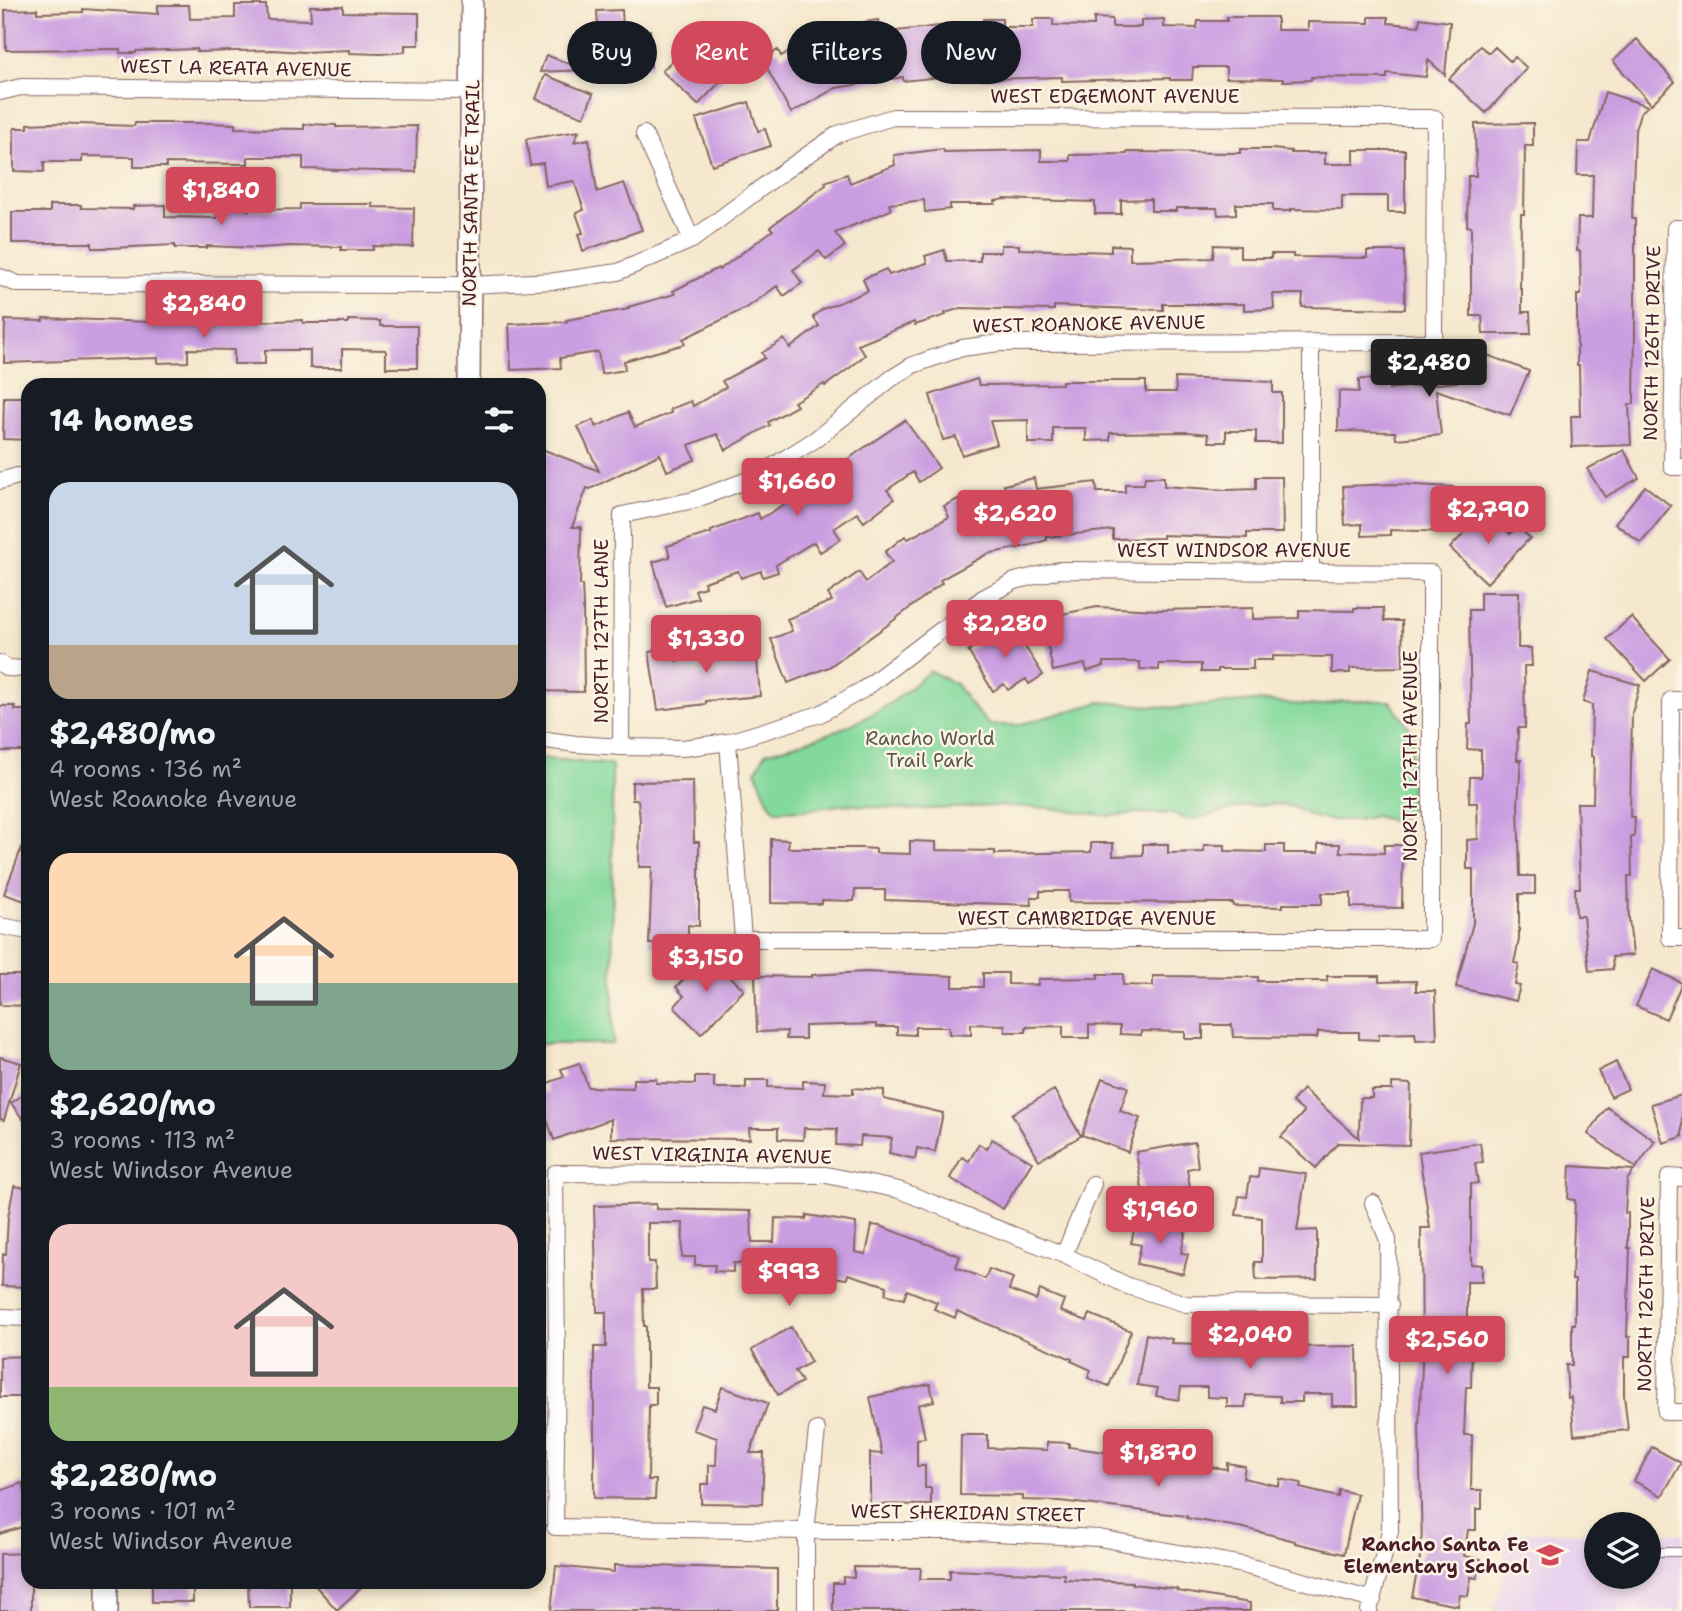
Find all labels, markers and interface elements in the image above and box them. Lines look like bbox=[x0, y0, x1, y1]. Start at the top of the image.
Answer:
chip: Buy bbox=[567, 21, 657, 84]
chip: Rent bbox=[671, 21, 773, 84]
chip: Filters bbox=[787, 21, 907, 84]
chip: New bbox=[921, 21, 1021, 84]
street label: WEST LA REATA AVENUE bbox=[120, 53, 352, 83]
street label: NORTH SANTA FE TRAIL bbox=[457, 79, 485, 307]
street label: WEST EDGEMONT AVENUE bbox=[990, 84, 1240, 109]
pin: $1,840 bbox=[164, 168, 278, 227]
text: $1,840 bbox=[182, 175, 260, 205]
street label: NORTH 126TH DRIVE bbox=[1638, 245, 1666, 441]
pin: $2,840 bbox=[147, 280, 261, 340]
text: $2,840 bbox=[161, 288, 247, 318]
street label: WEST ROANOKE AVENUE bbox=[972, 309, 1206, 339]
pin: $2,480 bbox=[1372, 340, 1486, 399]
text: $2,480 bbox=[1387, 347, 1471, 377]
text: 14 homes bbox=[49, 400, 194, 441]
icon: filters bbox=[480, 401, 518, 439]
pin: $1,660 bbox=[740, 458, 854, 518]
text: $1,660 bbox=[758, 466, 836, 496]
pin: $2,790 bbox=[1431, 486, 1545, 546]
pin: $2,620 bbox=[958, 490, 1072, 550]
text: $2,790 bbox=[1446, 494, 1530, 524]
text: $2,620 bbox=[973, 498, 1057, 528]
icon: home bbox=[221, 527, 347, 653]
street label: NORTH 127TH LANE bbox=[589, 538, 614, 723]
street label: WEST WINDSOR AVENUE bbox=[1117, 538, 1351, 563]
pin: $2,280 bbox=[948, 600, 1062, 660]
text: $2,280 bbox=[962, 608, 1048, 638]
pin: $1,330 bbox=[649, 616, 763, 675]
text: $1,330 bbox=[667, 623, 745, 653]
street label: NORTH 127TH AVENUE bbox=[1398, 650, 1423, 862]
text: $2,480/mo bbox=[49, 713, 216, 754]
park label: Rancho World Trail Park bbox=[865, 726, 995, 773]
text: 4 rooms · 136 m² bbox=[49, 754, 242, 784]
text: West Roanoke Avenue bbox=[49, 784, 297, 814]
icon: home bbox=[221, 898, 347, 1024]
street label: WEST CAMBRIDGE AVENUE bbox=[958, 906, 1217, 931]
pin: $3,150 bbox=[649, 934, 763, 994]
text: $3,150 bbox=[668, 942, 744, 972]
text: $2,620/mo bbox=[49, 1084, 216, 1125]
text: 3 rooms · 113 m² bbox=[49, 1125, 235, 1155]
street label: WEST VIRGINIA AVENUE bbox=[592, 1140, 832, 1170]
text: West Windsor Avenue bbox=[49, 1155, 293, 1185]
pin: $1,960 bbox=[1103, 1186, 1217, 1246]
text: $1,960 bbox=[1122, 1194, 1198, 1224]
street label: NORTH 126TH DRIVE bbox=[1632, 1196, 1660, 1392]
pin: $993 bbox=[748, 1248, 830, 1308]
text: $993 bbox=[758, 1256, 820, 1286]
icon: home bbox=[221, 1269, 347, 1395]
pin: $2,040 bbox=[1193, 1312, 1307, 1371]
pin: $2,560 bbox=[1390, 1316, 1504, 1376]
text: $2,040 bbox=[1207, 1319, 1293, 1349]
text: $2,560 bbox=[1405, 1324, 1489, 1354]
pin: $1,870 bbox=[1101, 1430, 1215, 1489]
text: $1,870 bbox=[1119, 1437, 1197, 1467]
text: $2,280/mo bbox=[49, 1455, 217, 1496]
text: 3 rooms · 101 m² bbox=[49, 1496, 236, 1526]
street label: WEST SHERIDAN STREET bbox=[850, 1498, 1086, 1528]
map controls bbox=[1584, 1512, 1661, 1589]
button: layers bbox=[1584, 1512, 1661, 1589]
text: West Windsor Avenue bbox=[49, 1526, 293, 1556]
place label: Rancho Santa Fe Elementary School bbox=[1343, 1532, 1529, 1579]
school or university icon: Rancho Santa Fe Elementary School bbox=[1535, 1540, 1565, 1570]

